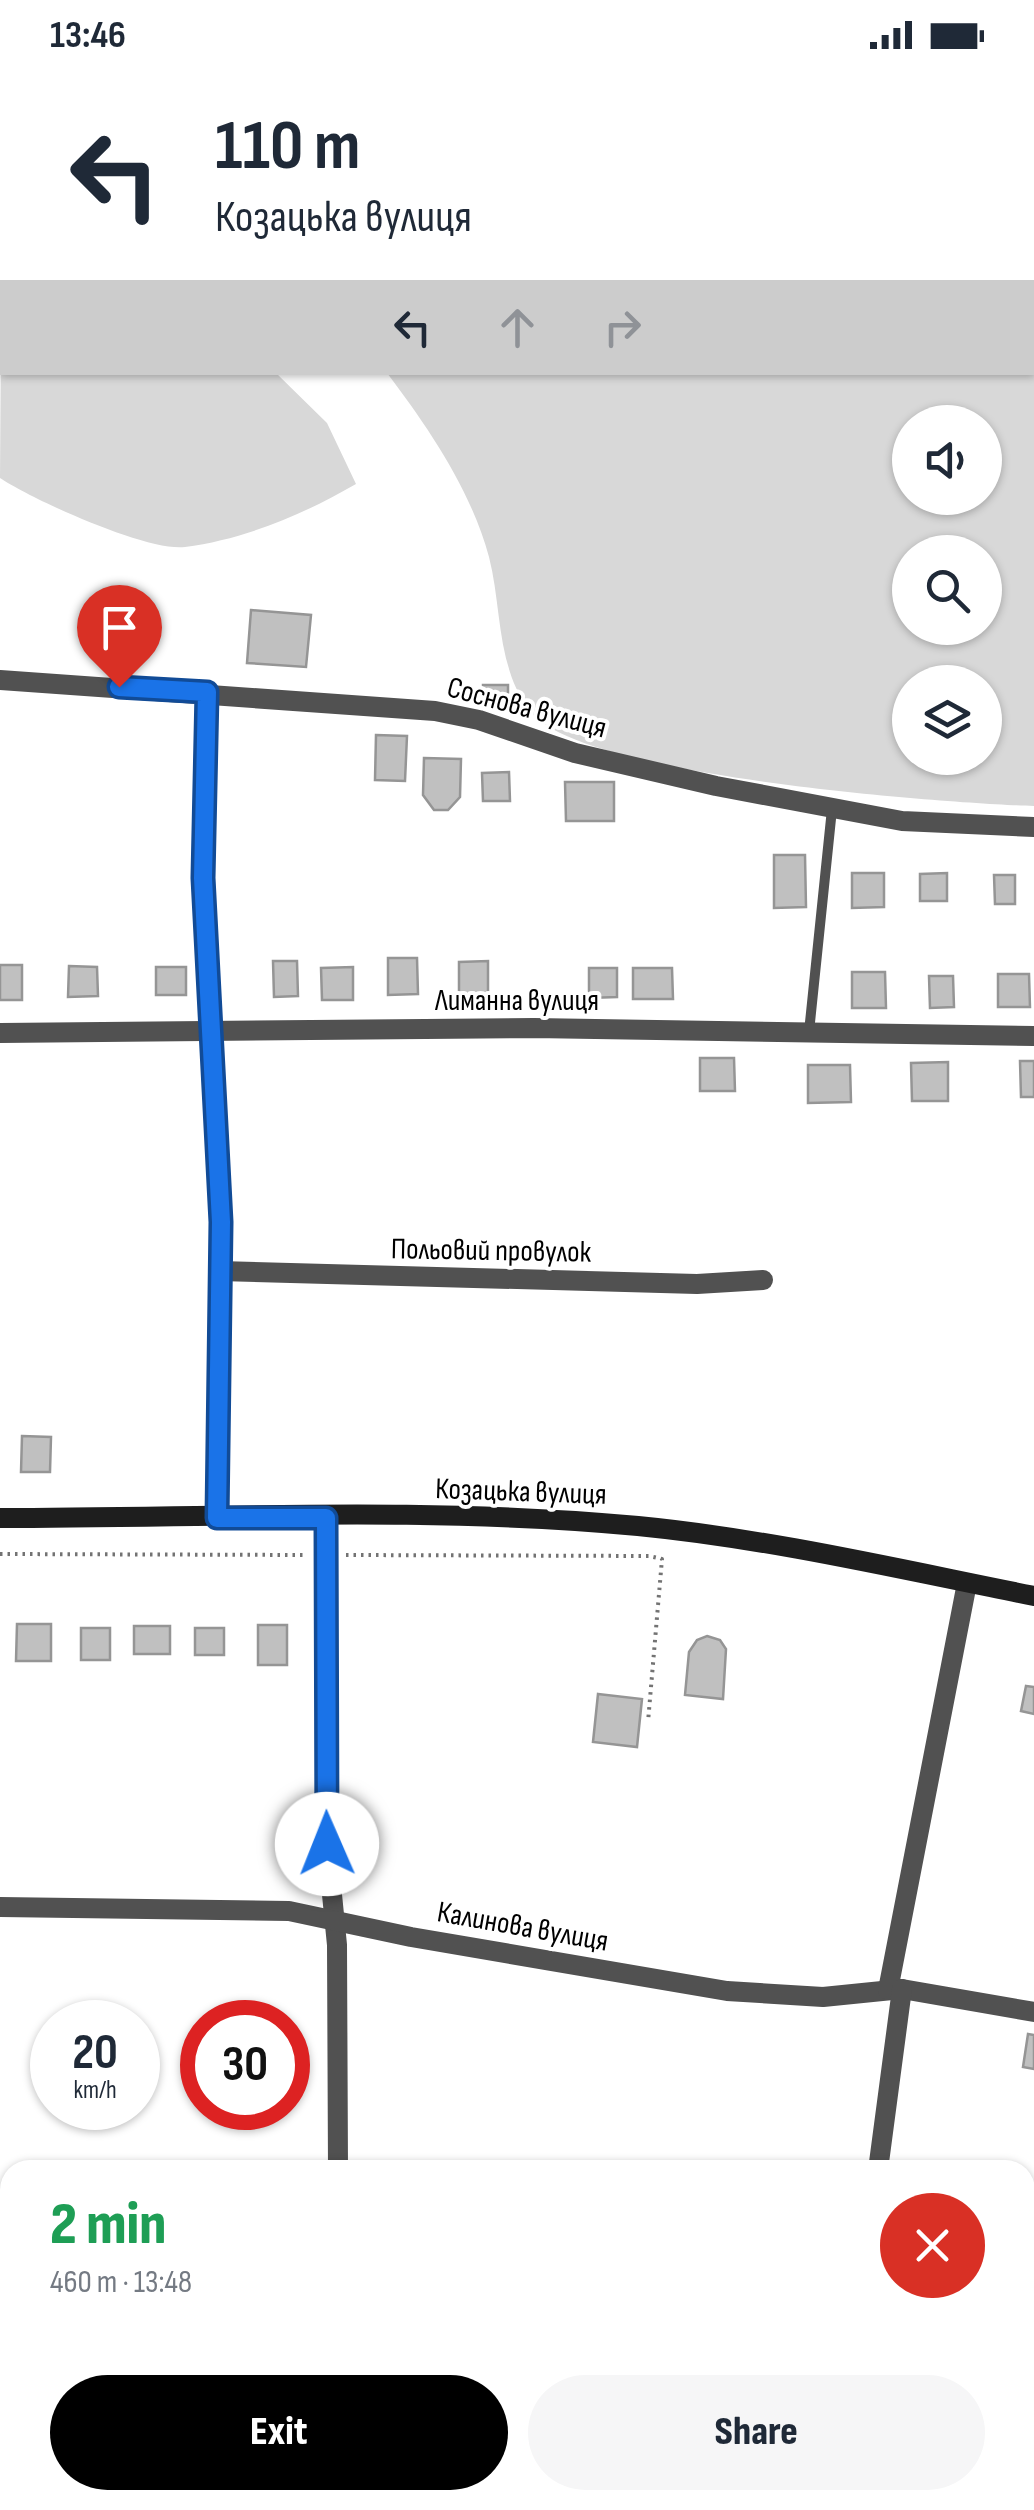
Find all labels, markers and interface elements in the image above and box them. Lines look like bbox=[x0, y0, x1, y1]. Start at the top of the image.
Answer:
text: 13:46 bbox=[50, 13, 126, 58]
text: 110 m bbox=[215, 105, 361, 189]
icon: left bbox=[50, 110, 180, 240]
text: Козацька вулиця bbox=[215, 190, 472, 245]
icon: left bbox=[385, 300, 440, 355]
icon: ahead bbox=[490, 300, 545, 355]
icon: right bbox=[595, 300, 650, 355]
map controls bbox=[892, 405, 1002, 775]
button: sound bbox=[892, 405, 1002, 515]
button: search bbox=[892, 535, 1002, 645]
pin bbox=[77, 585, 162, 688]
icon: arrive bbox=[92, 600, 147, 655]
button: layers bbox=[892, 665, 1002, 775]
street label: Соснова вулиця bbox=[443, 669, 610, 747]
street label: Лиманна вулиця bbox=[434, 983, 599, 1019]
street label: Польовий провулок bbox=[391, 1231, 592, 1271]
street label: Козацька вулиця bbox=[435, 1471, 607, 1513]
position arrow bbox=[275, 1792, 379, 1896]
street label: Калинова вулиця bbox=[435, 1894, 611, 1960]
speed limit sign: 30 bbox=[180, 2000, 310, 2130]
text: 20 bbox=[72, 2023, 118, 2083]
text: km/h bbox=[73, 2075, 117, 2106]
text: 2 min bbox=[50, 2189, 166, 2261]
button: close bbox=[880, 2193, 985, 2298]
text: 460 m · 13:48 bbox=[50, 2263, 192, 2302]
button: Exit bbox=[50, 2375, 508, 2490]
button: Share bbox=[528, 2375, 985, 2490]

